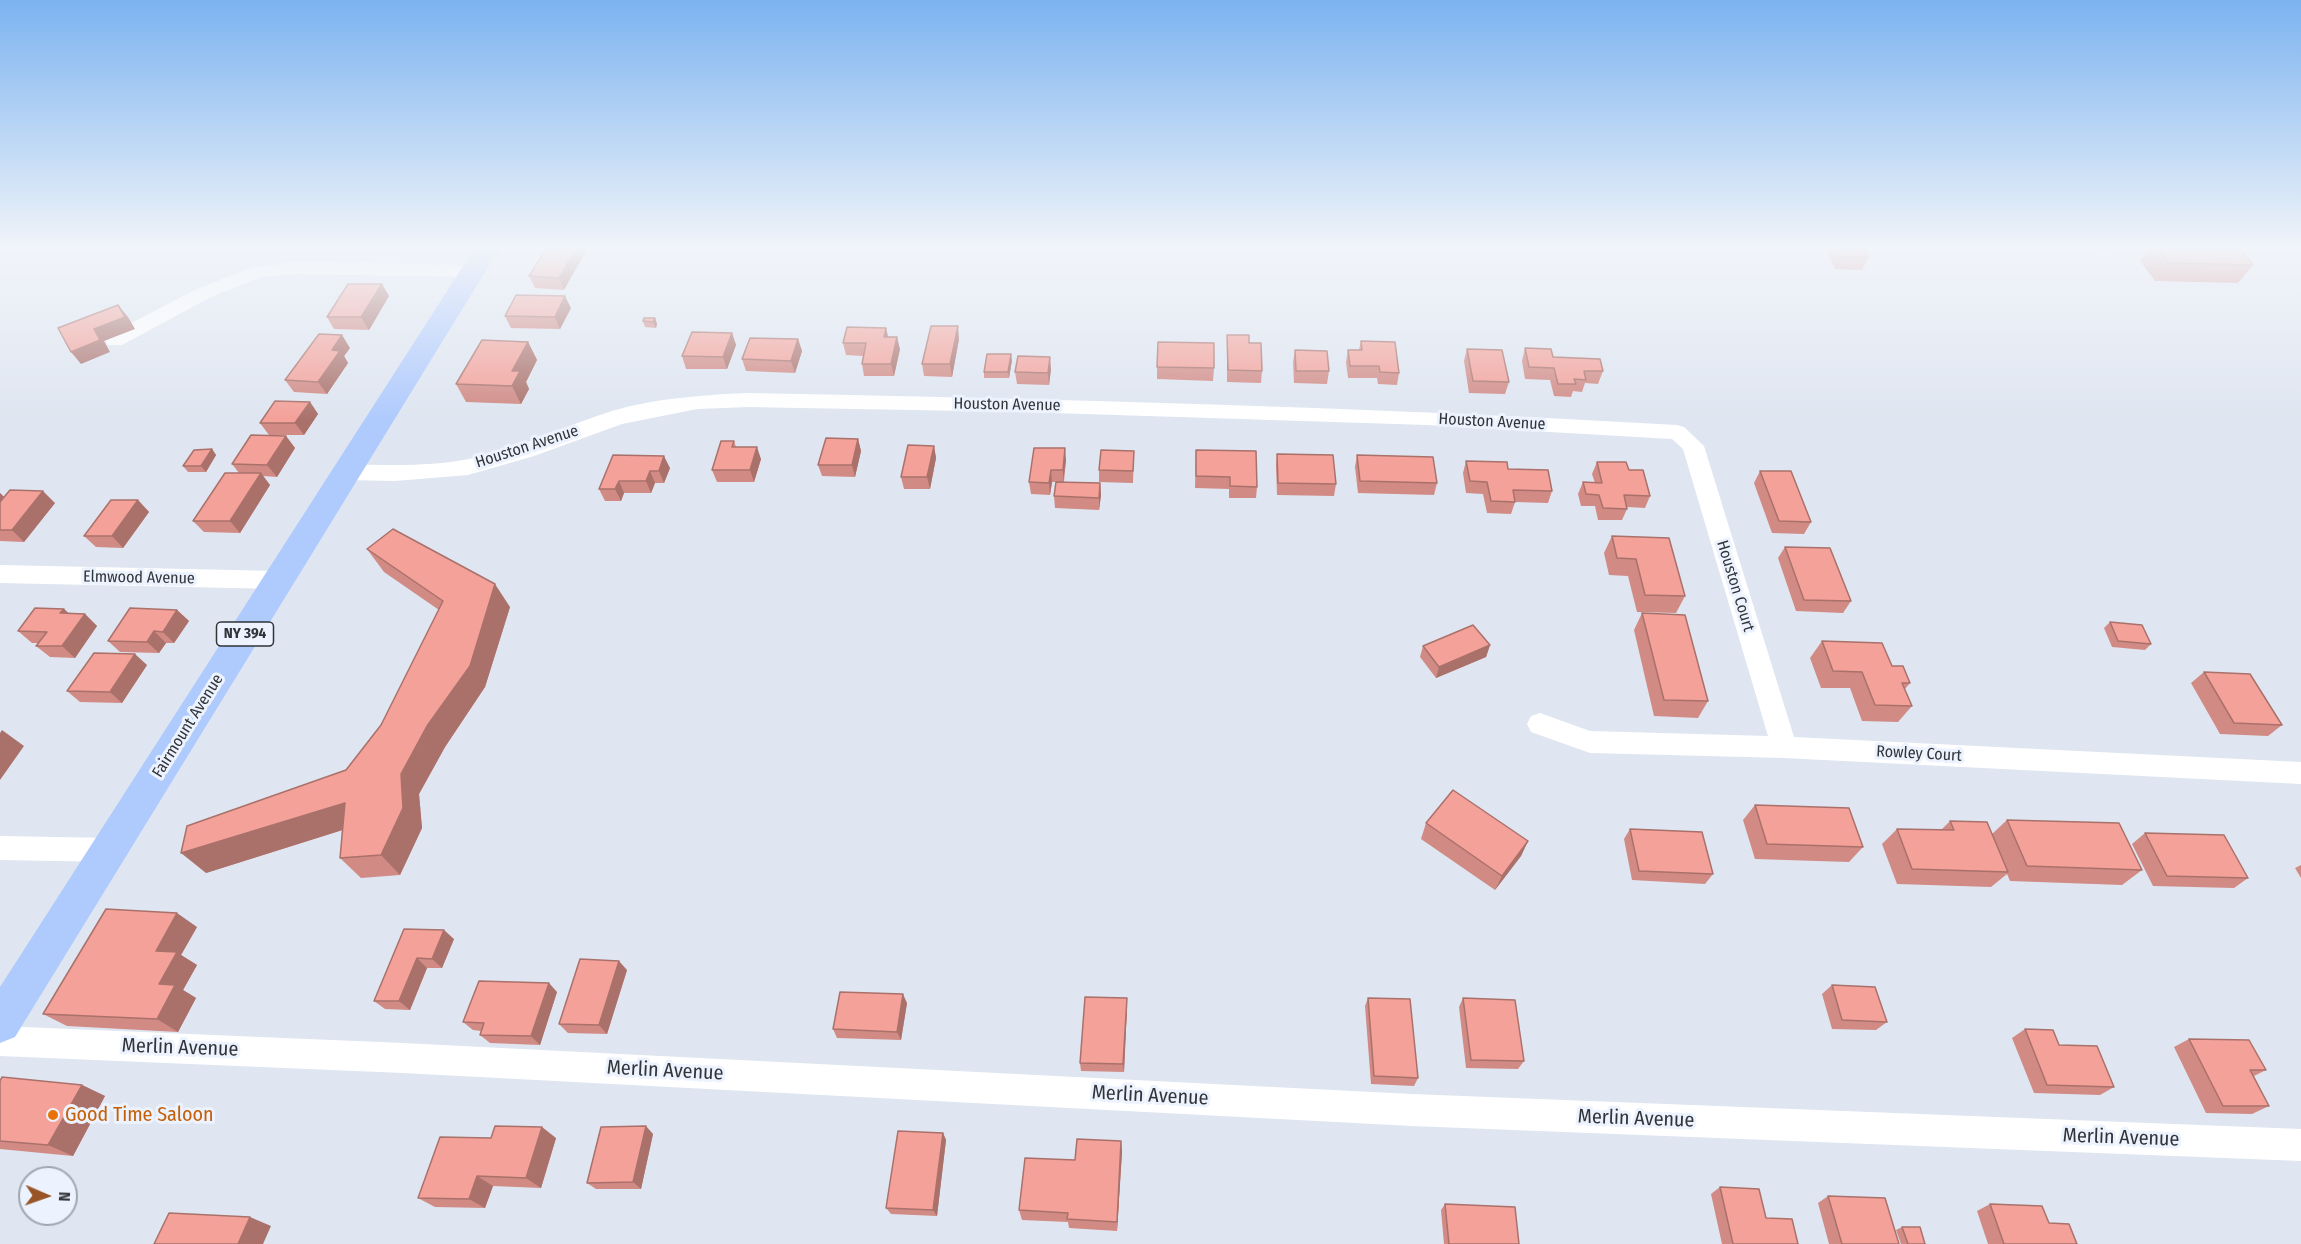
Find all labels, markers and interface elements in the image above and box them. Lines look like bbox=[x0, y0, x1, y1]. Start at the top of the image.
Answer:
street label: Houston Avenue bbox=[953, 394, 1061, 416]
street label: Houston Avenue bbox=[1438, 410, 1546, 434]
street label: Houston Avenue bbox=[473, 421, 581, 473]
street label: Houston Court bbox=[1712, 538, 1758, 634]
street label: Elmwood Avenue bbox=[83, 567, 195, 589]
road number: NY 394 bbox=[216, 622, 274, 646]
street label: Fairmount Avenue bbox=[149, 671, 227, 781]
street label: Rowley Court bbox=[1876, 742, 1962, 766]
street label: Merlin Avenue bbox=[121, 1034, 239, 1062]
street label: Merlin Avenue bbox=[606, 1056, 724, 1086]
street label: Merlin Avenue bbox=[1091, 1081, 1209, 1111]
place label: Good Time Saloon bbox=[65, 1103, 213, 1127]
street label: Merlin Avenue bbox=[1577, 1105, 1695, 1133]
marker: Good Time Saloon bbox=[46, 1108, 60, 1122]
street label: Merlin Avenue bbox=[2062, 1124, 2180, 1152]
north arrow bbox=[18, 1166, 78, 1226]
text: N bbox=[55, 1191, 74, 1202]

